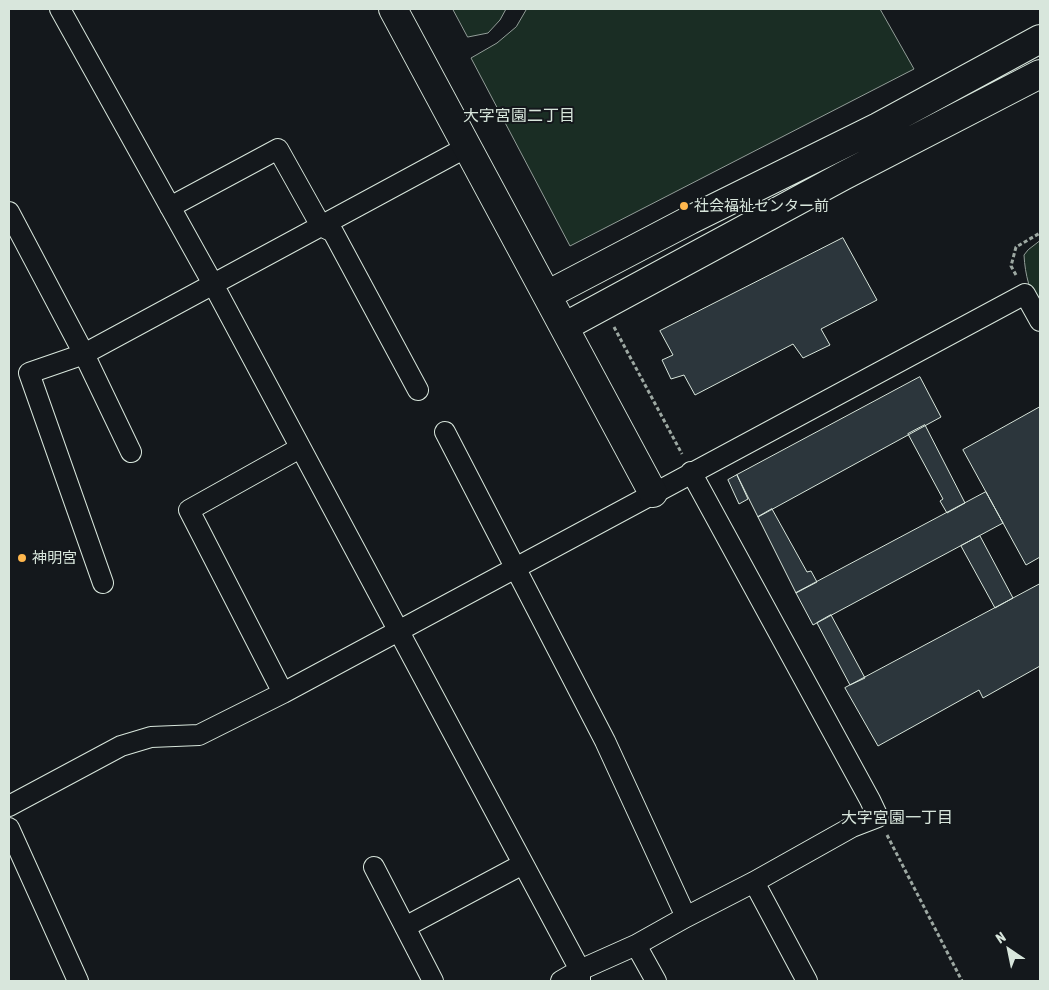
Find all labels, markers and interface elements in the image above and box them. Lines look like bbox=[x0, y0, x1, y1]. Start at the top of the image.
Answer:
district label: 大字宮園二丁目 bbox=[463, 106, 575, 126]
place label: 社会福祉センター前 bbox=[694, 197, 829, 215]
marker: 社会福祉センター前 bbox=[678, 200, 690, 212]
place label: 神明宮 bbox=[32, 549, 77, 567]
marker: 神明宮 bbox=[16, 552, 28, 564]
district label: 大字宮園一丁目 bbox=[841, 808, 953, 828]
north arrow bbox=[984, 925, 1034, 975]
text: N bbox=[993, 929, 1009, 947]

